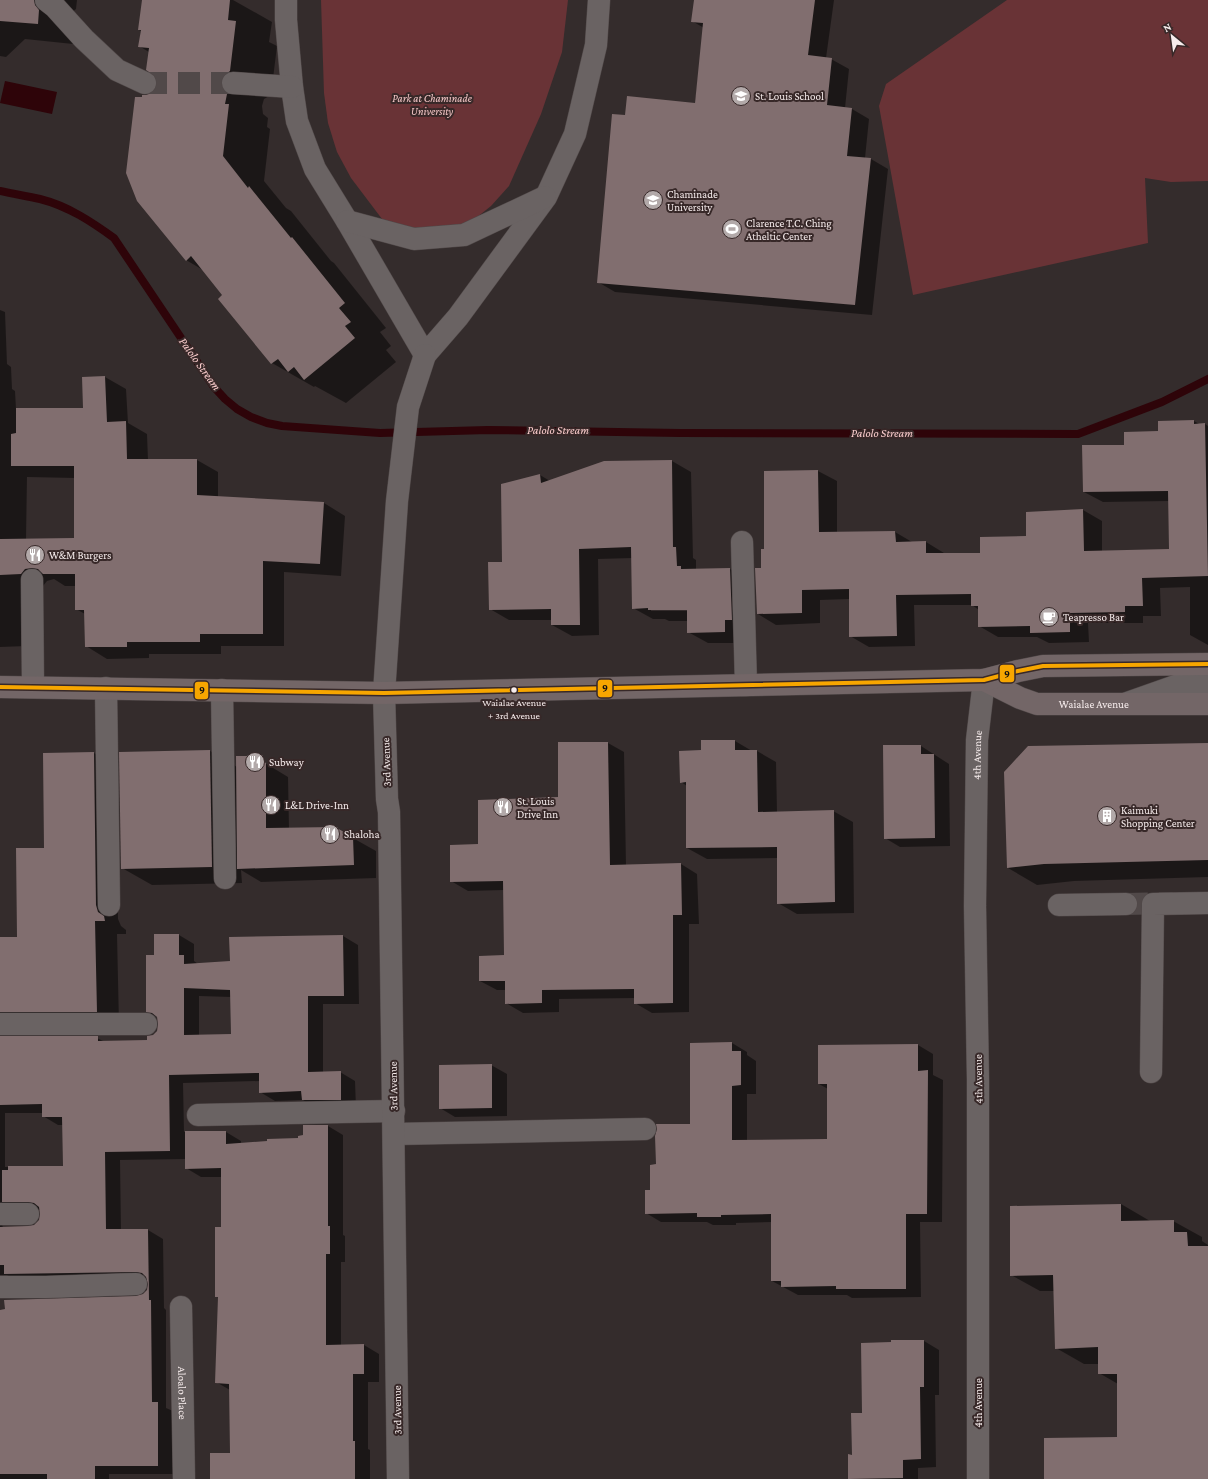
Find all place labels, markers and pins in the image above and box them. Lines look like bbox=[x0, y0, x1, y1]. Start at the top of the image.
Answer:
school or university icon: St. Louis School bbox=[730, 85, 752, 107]
place label: St. Louis School bbox=[755, 90, 824, 102]
place label: Chaminade University bbox=[667, 188, 718, 214]
school or university icon: Chaminade University bbox=[642, 189, 664, 211]
place label: Clarence T.C. Ching Atheltic Center bbox=[746, 217, 832, 242]
sports icon: Clarence T.C. Ching Atheltic Center bbox=[721, 218, 743, 240]
restaurant icon: W&M Burgers bbox=[24, 544, 46, 566]
place label: W&M Burgers bbox=[49, 549, 111, 562]
cafe icon: Teapresso Bar bbox=[1038, 606, 1060, 628]
place label: Teapresso Bar bbox=[1063, 611, 1124, 624]
marker: Waialae Avenue + 3rd Avenue bbox=[509, 685, 519, 695]
place label: Waialae Avenue + 3rd Avenue bbox=[482, 697, 546, 721]
restaurant icon: Subway bbox=[244, 751, 266, 773]
place label: Subway bbox=[269, 756, 305, 769]
restaurant icon: L&L Drive-Inn bbox=[260, 794, 282, 816]
place label: St. Louis Drive Inn bbox=[517, 795, 558, 820]
restaurant icon: St. Louis Drive Inn bbox=[492, 796, 514, 818]
place label: L&L Drive-Inn bbox=[285, 799, 349, 811]
place label: Kaimuki Shopping Center bbox=[1121, 804, 1195, 830]
building icon: Kaimuki Shopping Center bbox=[1096, 805, 1118, 827]
restaurant icon: Shaloha bbox=[319, 823, 341, 845]
place label: Shaloha bbox=[344, 828, 380, 840]

